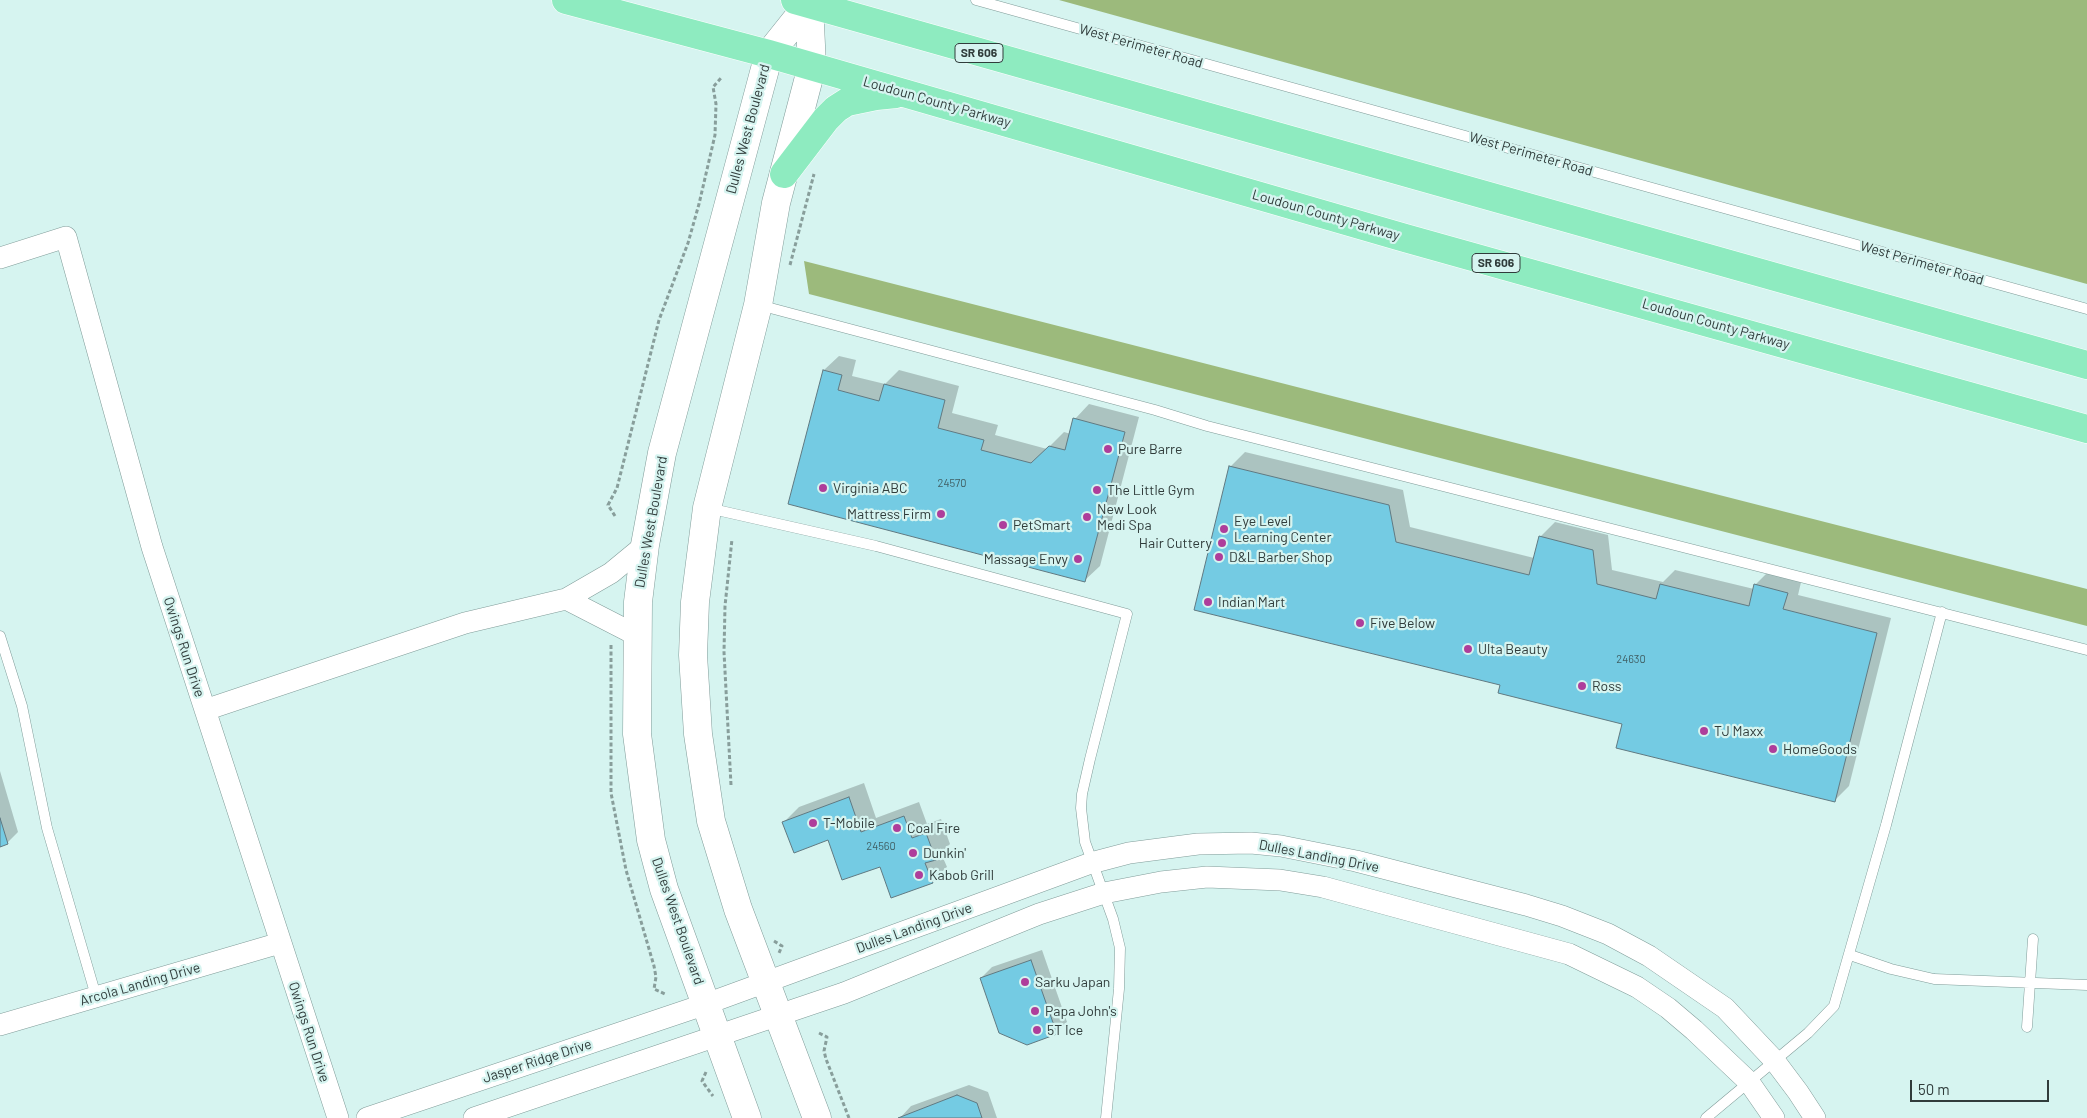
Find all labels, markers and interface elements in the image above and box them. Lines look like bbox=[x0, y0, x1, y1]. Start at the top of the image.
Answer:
street label: West Perimeter Road bbox=[1077, 20, 1205, 72]
road number: SR 606 bbox=[955, 44, 1003, 62]
street label: Dulles West Boulevard bbox=[723, 62, 773, 196]
street label: Loudoun County Parkway bbox=[861, 73, 1013, 131]
street label: West Perimeter Road bbox=[1467, 128, 1595, 180]
street label: Loudoun County Parkway bbox=[1250, 186, 1402, 244]
street label: West Perimeter Road bbox=[1858, 237, 1986, 289]
road number: SR 606 bbox=[1472, 254, 1520, 272]
street label: Loudoun County Parkway bbox=[1640, 295, 1792, 353]
place label: Pure Barre bbox=[1118, 441, 1183, 457]
marker: Pure Barre bbox=[1102, 443, 1114, 455]
street label: Dulles West Boulevard bbox=[631, 455, 671, 589]
house number: 24570 bbox=[937, 476, 967, 490]
place label: Virginia ABC bbox=[833, 480, 908, 496]
marker: Virginia ABC bbox=[817, 482, 829, 494]
place label: The Little Gym bbox=[1107, 482, 1194, 498]
marker: The Little Gym bbox=[1091, 484, 1103, 496]
place label: New Look Medi Spa bbox=[1097, 501, 1157, 534]
place label: Mattress Firm bbox=[847, 506, 931, 522]
marker: Mattress Firm bbox=[935, 508, 947, 520]
marker: New Look Medi Spa bbox=[1081, 511, 1093, 523]
place label: Eye Level Learning Center bbox=[1234, 513, 1331, 546]
place label: PetSmart bbox=[1013, 517, 1071, 533]
marker: PetSmart bbox=[997, 519, 1009, 531]
marker: Eye Level Learning Center bbox=[1218, 523, 1230, 535]
place label: Hair Cuttery bbox=[1139, 535, 1212, 551]
marker: Hair Cuttery bbox=[1216, 537, 1228, 549]
place label: D&L Barber Shop bbox=[1229, 549, 1332, 565]
place label: Massage Envy bbox=[984, 551, 1068, 567]
marker: D&L Barber Shop bbox=[1213, 551, 1225, 563]
marker: Massage Envy bbox=[1072, 553, 1084, 565]
place label: Indian Mart bbox=[1218, 594, 1285, 610]
street label: Owings Run Drive bbox=[160, 595, 208, 699]
marker: Indian Mart bbox=[1202, 596, 1214, 608]
place label: Five Below bbox=[1370, 615, 1435, 631]
marker: Five Below bbox=[1354, 617, 1366, 629]
place label: Ulta Beauty bbox=[1478, 641, 1548, 657]
marker: Ulta Beauty bbox=[1462, 643, 1474, 655]
house number: 24630 bbox=[1616, 652, 1646, 666]
place label: Ross bbox=[1592, 678, 1621, 694]
marker: Ross bbox=[1576, 680, 1588, 692]
place label: TJ Maxx bbox=[1714, 723, 1763, 739]
marker: TJ Maxx bbox=[1698, 725, 1710, 737]
place label: HomeGoods bbox=[1783, 741, 1857, 757]
marker: HomeGoods bbox=[1767, 743, 1779, 755]
place label: T-Mobile bbox=[823, 815, 875, 831]
marker: T-Mobile bbox=[807, 817, 819, 829]
place label: Coal Fire bbox=[907, 820, 960, 836]
marker: Coal Fire bbox=[891, 822, 903, 834]
street label: Dulles Landing Drive bbox=[1257, 836, 1381, 876]
house number: 24560 bbox=[866, 839, 896, 853]
place label: Dunkin' bbox=[923, 845, 966, 861]
marker: Dunkin' bbox=[907, 847, 919, 859]
street label: Dulles West Boulevard bbox=[648, 855, 708, 987]
place label: Kabob Grill bbox=[929, 867, 994, 883]
marker: Kabob Grill bbox=[913, 869, 925, 881]
street label: Dulles Landing Drive bbox=[854, 899, 974, 957]
street label: Arcola Landing Drive bbox=[78, 959, 202, 1009]
place label: Sarku Japan bbox=[1035, 974, 1110, 990]
marker: Sarku Japan bbox=[1019, 976, 1031, 988]
street label: Owings Run Drive bbox=[285, 980, 333, 1084]
place label: Papa John's bbox=[1045, 1003, 1117, 1019]
marker: Papa John's bbox=[1029, 1005, 1041, 1017]
place label: 5T Ice bbox=[1047, 1022, 1083, 1038]
marker: 5T Ice bbox=[1031, 1024, 1043, 1036]
street label: Jasper Ridge Drive bbox=[480, 1035, 594, 1087]
scale bar bbox=[1912, 1070, 2051, 1102]
text: 50 m bbox=[1918, 1080, 1950, 1098]

